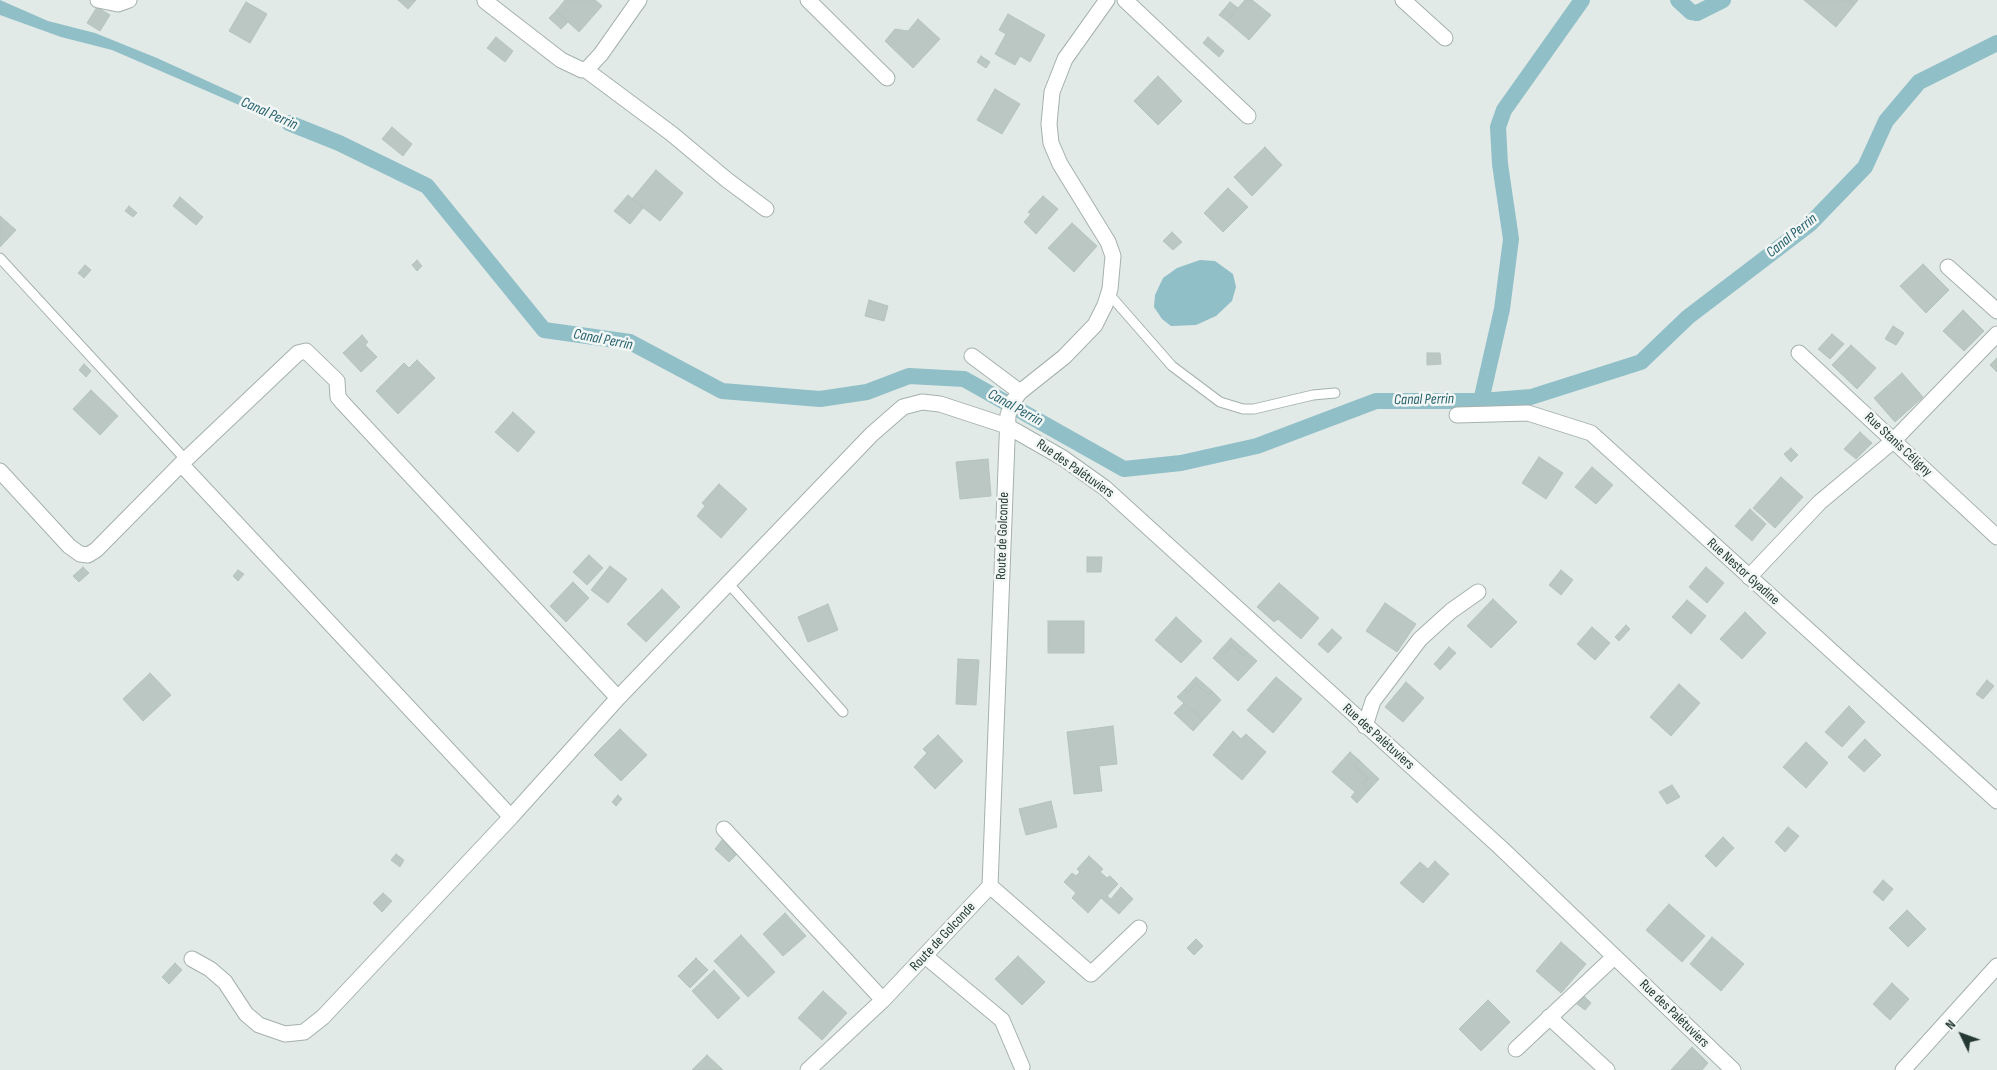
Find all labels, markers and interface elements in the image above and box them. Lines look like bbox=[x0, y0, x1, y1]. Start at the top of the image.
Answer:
water label: Canal Perrin bbox=[238, 94, 300, 134]
water label: Canal Perrin bbox=[1763, 210, 1821, 262]
water label: Canal Perrin bbox=[572, 325, 634, 355]
water label: Canal Perrin bbox=[984, 386, 1046, 430]
water label: Canal Perrin bbox=[1394, 390, 1454, 410]
street label: Rue Stanis Céligny bbox=[1861, 409, 1935, 481]
street label: Rue des Palétuviers bbox=[1033, 436, 1117, 502]
street label: Route de Golconde bbox=[993, 492, 1013, 580]
street label: Rue Nestor Gyadine bbox=[1703, 535, 1783, 609]
street label: Rue des Palétuviers bbox=[1339, 700, 1417, 774]
street label: Route de Golconde bbox=[907, 899, 979, 975]
street label: Rue des Palétuviers bbox=[1636, 976, 1712, 1052]
north arrow bbox=[1937, 1010, 1987, 1060]
text: N bbox=[1942, 1016, 1959, 1033]

